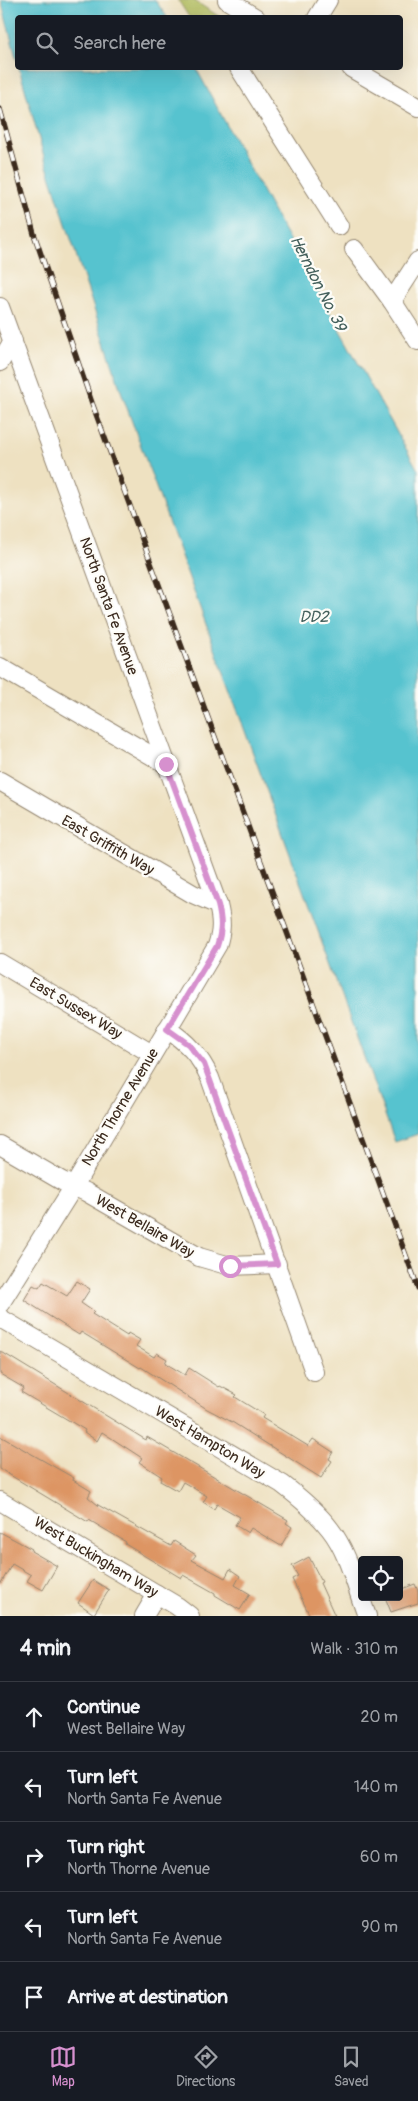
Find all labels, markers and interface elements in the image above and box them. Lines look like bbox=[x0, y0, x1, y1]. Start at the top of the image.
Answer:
search box bbox=[15, 15, 403, 70]
icon: search bbox=[33, 29, 61, 57]
text: Search here bbox=[73, 31, 166, 55]
water label: Herndon No. 39 bbox=[286, 232, 351, 336]
street label: North Santa Fe Avenue bbox=[75, 535, 142, 678]
water label: DD2 bbox=[299, 607, 331, 627]
route end bbox=[155, 753, 178, 776]
street label: East Griffith Way bbox=[58, 811, 158, 880]
street label: East Sussex Way bbox=[26, 973, 126, 1044]
street label: North Thorne Avenue bbox=[78, 1044, 163, 1170]
street label: West Bellaire Way bbox=[92, 1191, 198, 1263]
route start bbox=[219, 1255, 242, 1278]
street label: West Hampton Way bbox=[151, 1402, 269, 1483]
street label: West Buckingham Way bbox=[30, 1513, 162, 1602]
map controls bbox=[358, 1556, 403, 1601]
button: locate bbox=[358, 1556, 403, 1601]
text: 4 min bbox=[20, 1635, 71, 1662]
text: Walk · 310 m bbox=[311, 1639, 398, 1659]
text: Continue bbox=[67, 1695, 140, 1719]
icon: ahead bbox=[20, 1703, 48, 1731]
text: 20 m bbox=[360, 1707, 398, 1727]
text: West Bellaire Way bbox=[67, 1719, 185, 1739]
text: Turn left bbox=[67, 1765, 137, 1789]
icon: left bbox=[20, 1773, 48, 1801]
text: 140 m bbox=[354, 1777, 398, 1797]
text: North Santa Fe Avenue bbox=[67, 1789, 222, 1809]
text: Turn right bbox=[67, 1835, 145, 1859]
icon: right bbox=[20, 1843, 48, 1871]
text: 60 m bbox=[360, 1847, 398, 1867]
text: North Thorne Avenue bbox=[67, 1859, 210, 1879]
text: Turn left bbox=[67, 1905, 137, 1929]
icon: left bbox=[20, 1913, 48, 1941]
text: 90 m bbox=[361, 1917, 398, 1937]
text: North Santa Fe Avenue bbox=[67, 1929, 222, 1949]
icon: arrive bbox=[20, 1983, 48, 2011]
text: Arrive at destination bbox=[67, 1985, 228, 2009]
tab: Map bbox=[49, 2043, 77, 2090]
tab: Directions bbox=[176, 2043, 235, 2090]
tab: Saved bbox=[334, 2043, 369, 2090]

